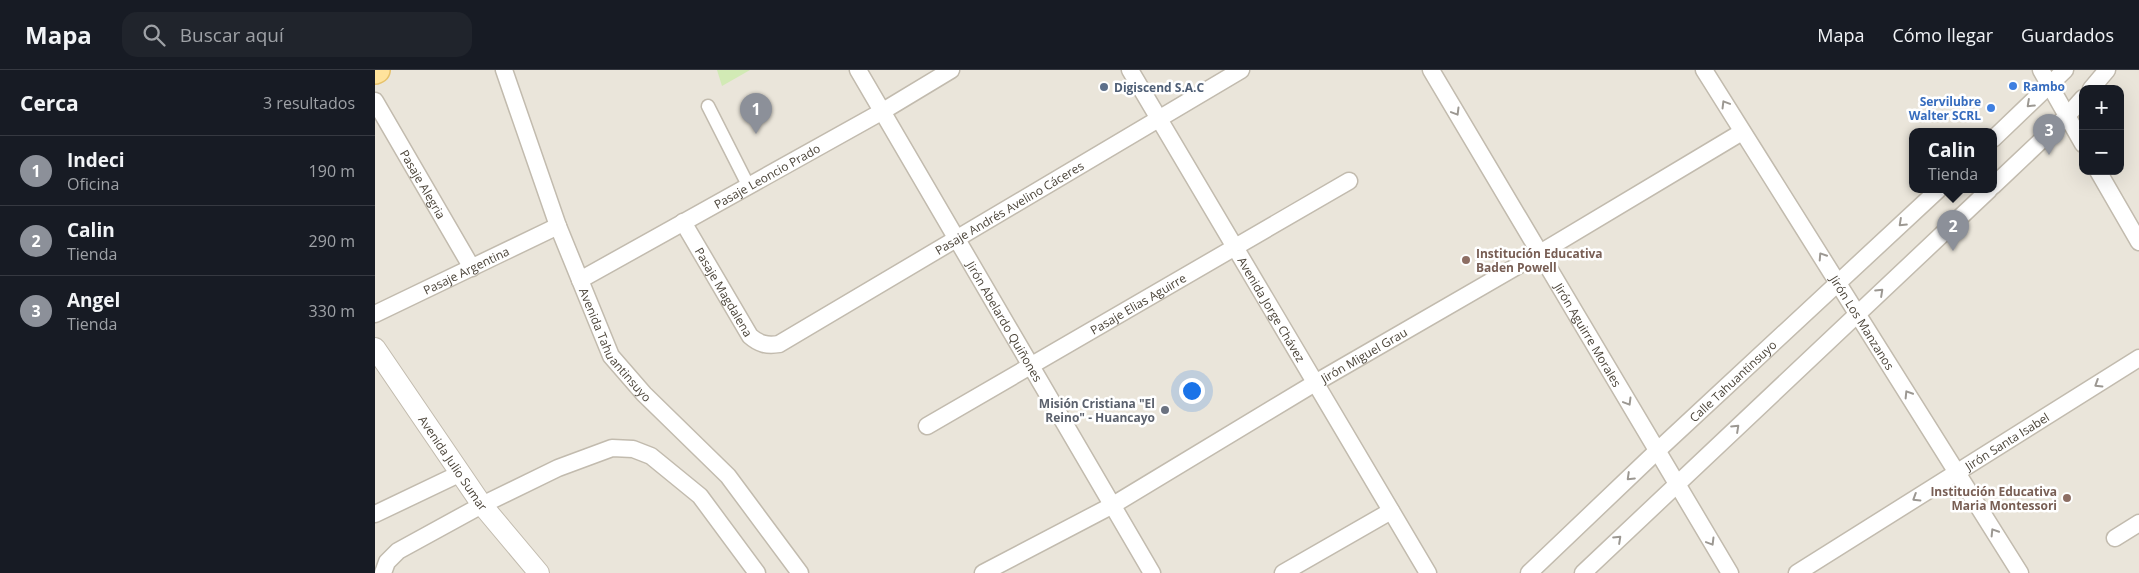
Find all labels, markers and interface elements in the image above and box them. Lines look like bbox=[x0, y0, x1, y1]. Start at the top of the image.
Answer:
search box bbox=[122, 12, 472, 57]
text: Mapa bbox=[25, 18, 92, 51]
icon: search bbox=[140, 21, 168, 49]
text: Buscar aquí bbox=[180, 22, 284, 48]
text: Mapa bbox=[1817, 23, 1864, 47]
text: Cómo llegar bbox=[1892, 23, 1993, 47]
text: Guardados bbox=[2021, 23, 2114, 47]
place label: Rambo bbox=[2023, 78, 2065, 95]
place label: Digiscend S.A.C bbox=[1114, 79, 1205, 96]
marker: Rambo bbox=[2007, 80, 2019, 92]
marker: Digiscend S.A.C bbox=[1098, 81, 1110, 93]
map controls bbox=[2079, 85, 2124, 175]
button: + bbox=[2079, 85, 2124, 130]
text: Cerca bbox=[20, 89, 79, 117]
text: 3 resultados bbox=[263, 92, 355, 114]
pin: 1 bbox=[740, 93, 772, 134]
place label: Servilubre Walter SCRL bbox=[1909, 93, 1981, 124]
one-way arrow bbox=[2027, 98, 2036, 107]
one-way arrow bbox=[1722, 101, 1731, 110]
marker: Servilubre Walter SCRL bbox=[1985, 102, 1997, 114]
one-way arrow bbox=[1449, 106, 1459, 115]
pin: 3 bbox=[2033, 114, 2065, 155]
popup bbox=[1909, 128, 1997, 193]
button: − bbox=[2079, 130, 2124, 175]
text: Calin bbox=[1928, 137, 1976, 163]
street label: Pasaje Leoncio Prado bbox=[711, 139, 823, 212]
street label: Pasaje Alegria bbox=[396, 146, 450, 222]
text: Indeci bbox=[67, 147, 125, 173]
street label: Pasaje Andrés Avelino Cáceres bbox=[932, 157, 1087, 258]
text: 1 bbox=[31, 160, 41, 182]
text: 190 m bbox=[309, 160, 355, 182]
text: Tienda bbox=[1928, 163, 1978, 185]
text: Oficina bbox=[67, 173, 119, 195]
pin: 2 bbox=[1937, 210, 1969, 251]
text: Calin bbox=[67, 217, 115, 243]
one-way arrow bbox=[1899, 217, 1908, 226]
text: 2 bbox=[31, 230, 41, 252]
text: 290 m bbox=[309, 230, 355, 252]
street label: Pasaje Argentina bbox=[420, 242, 512, 298]
text: Tienda bbox=[67, 243, 117, 265]
street label: Pasaje Magdalena bbox=[691, 244, 757, 340]
place label: Institución Educativa Baden Powell bbox=[1476, 245, 1603, 276]
street label: Avenida Jorge Chávez bbox=[1234, 253, 1310, 365]
one-way arrow bbox=[1818, 253, 1828, 262]
marker: Institución Educativa Baden Powell bbox=[1460, 254, 1472, 266]
street label: Jirón Abelardo Quiñones bbox=[962, 257, 1047, 385]
street label: Pasaje Elias Aguirre bbox=[1087, 269, 1189, 338]
street label: Jirón Los Manzanos bbox=[1826, 271, 1899, 373]
street label: Jirón Aguirre Morales bbox=[1550, 279, 1626, 390]
street label: Avenida Tahuantinsuyo bbox=[576, 285, 655, 405]
text: Angel bbox=[67, 287, 120, 313]
one-way arrow bbox=[1874, 289, 1883, 298]
text: 3 bbox=[31, 300, 41, 322]
text: 330 m bbox=[309, 300, 355, 322]
text: Tienda bbox=[67, 313, 117, 335]
street label: Jirón Miguel Grau bbox=[1317, 323, 1410, 387]
street label: Calle Tahuantinsuyo bbox=[1685, 336, 1780, 426]
your location bbox=[1179, 378, 1205, 404]
one-way arrow bbox=[2094, 378, 2103, 387]
one-way arrow bbox=[1905, 390, 1914, 400]
place label: Misión Cristiana "El Reino" - Huancayo bbox=[1039, 395, 1155, 426]
one-way arrow bbox=[1622, 396, 1632, 405]
marker: Misión Cristiana "El Reino" - Huancayo bbox=[1159, 404, 1171, 416]
street label: Jirón Santa Isabel bbox=[1961, 408, 2052, 474]
street label: Avenida Julio Sumar bbox=[415, 412, 492, 514]
one-way arrow bbox=[1731, 425, 1740, 434]
one-way arrow bbox=[1627, 471, 1636, 480]
place label: Institución Educativa Maria Montessori bbox=[1930, 483, 2057, 514]
one-way arrow bbox=[1912, 492, 1921, 502]
marker: Institución Educativa Maria Montessori bbox=[2061, 492, 2073, 504]
one-way arrow bbox=[1991, 528, 2001, 537]
one-way arrow bbox=[1613, 536, 1622, 545]
one-way arrow bbox=[1705, 536, 1715, 545]

